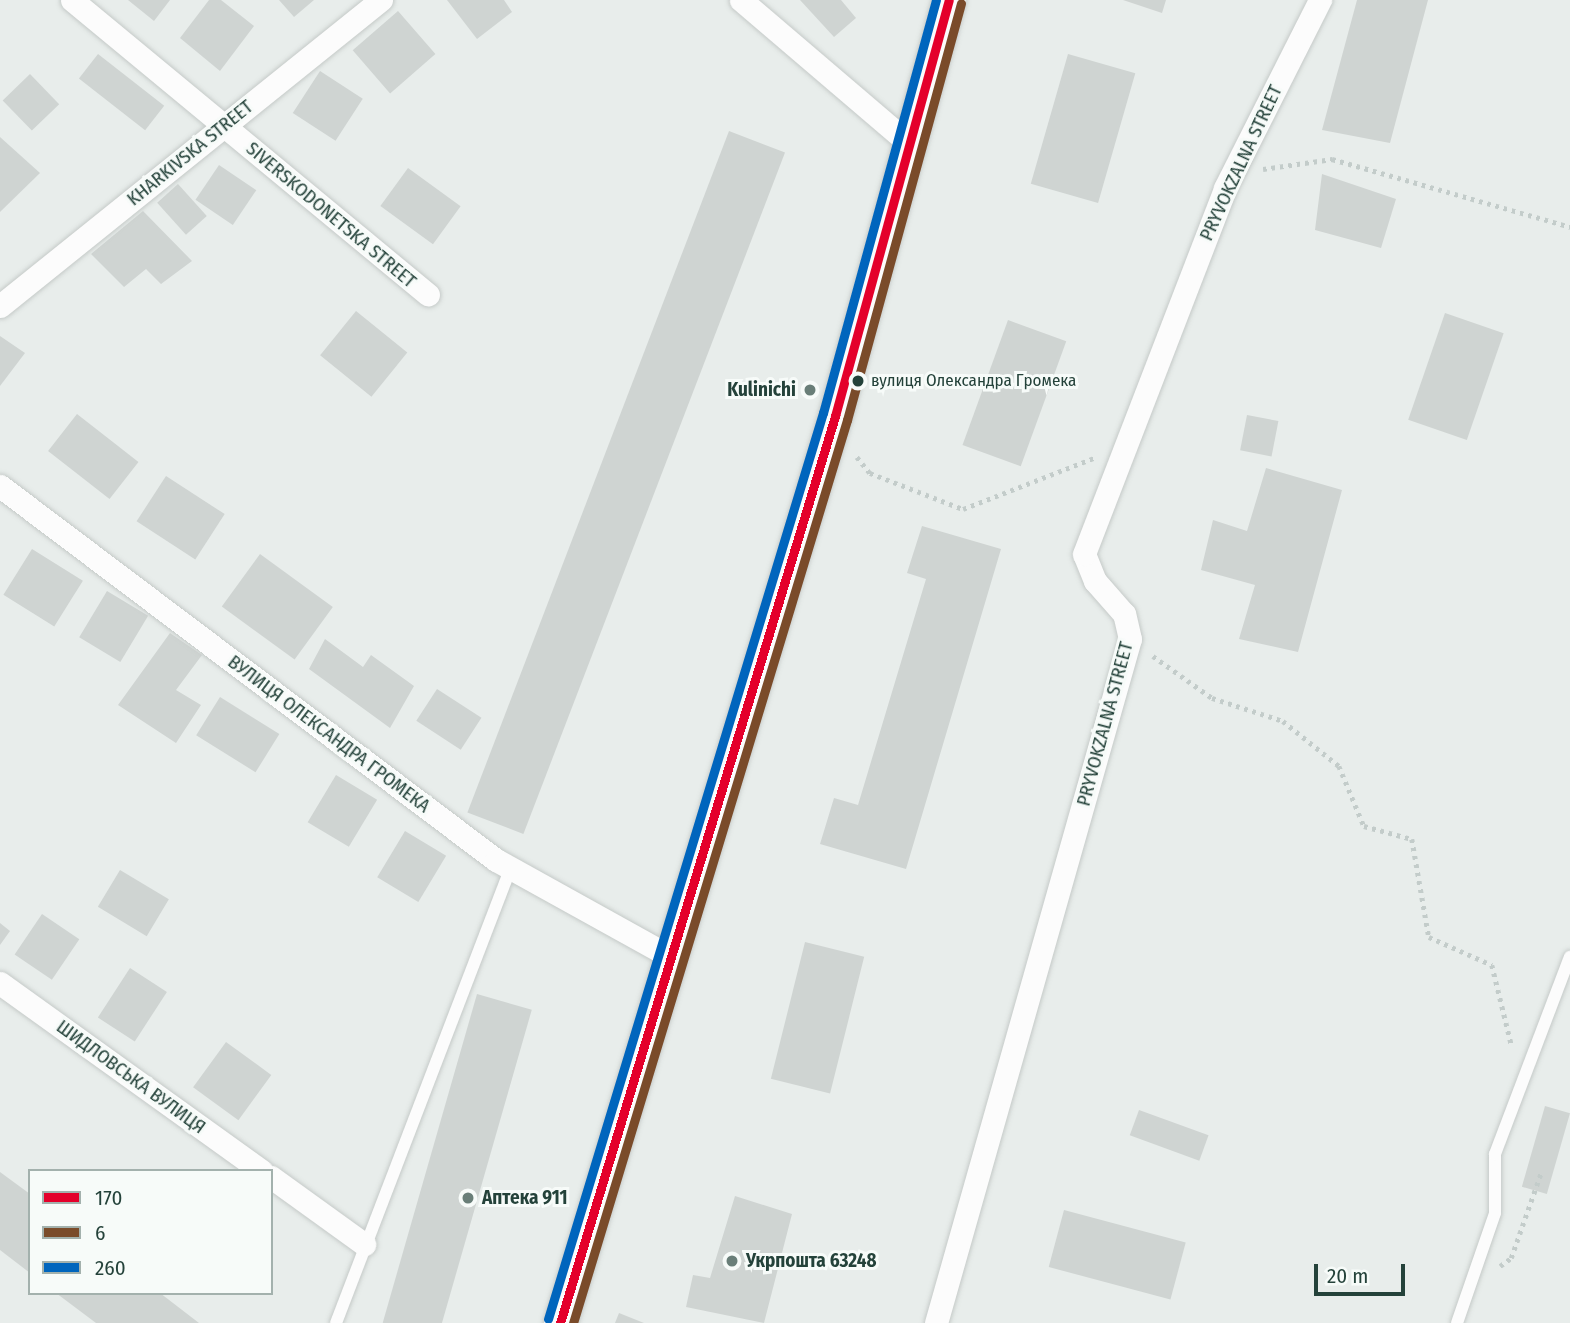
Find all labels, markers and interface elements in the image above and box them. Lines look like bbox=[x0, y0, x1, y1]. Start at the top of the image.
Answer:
street label: PRYVOKZALNA STREET bbox=[1195, 82, 1287, 244]
street label: KHARKIVSKA STREET bbox=[123, 95, 257, 211]
street label: SIVERSKODONETSKA STREET bbox=[241, 137, 421, 293]
place label: вулиця Олександра Громека bbox=[871, 371, 1076, 391]
marker: вулиця Олександра Громека bbox=[851, 374, 865, 388]
place label: Kulinichi bbox=[727, 379, 796, 401]
marker: Kulinichi bbox=[802, 382, 818, 398]
street label: PRYVOKZALNA STREET bbox=[1072, 639, 1138, 809]
street label: ВУЛИЦЯ ОЛЕКСАНДРА ГРОМЕКА bbox=[223, 650, 435, 818]
street label: ШИДЛОВСЬКА ВУЛИЦЯ bbox=[52, 1015, 210, 1139]
legend bbox=[28, 1169, 273, 1295]
text: 170 bbox=[95, 1185, 122, 1211]
place label: Аптека 911 bbox=[482, 1187, 568, 1209]
marker: Аптека 911 bbox=[460, 1190, 476, 1206]
text: 6 bbox=[95, 1220, 105, 1246]
place label: Укрпошта 63248 bbox=[746, 1250, 877, 1272]
scale bar bbox=[1318, 1250, 1409, 1294]
marker: Укрпошта 63248 bbox=[724, 1253, 740, 1269]
text: 260 bbox=[95, 1255, 126, 1281]
text: 20 m bbox=[1327, 1263, 1368, 1289]

